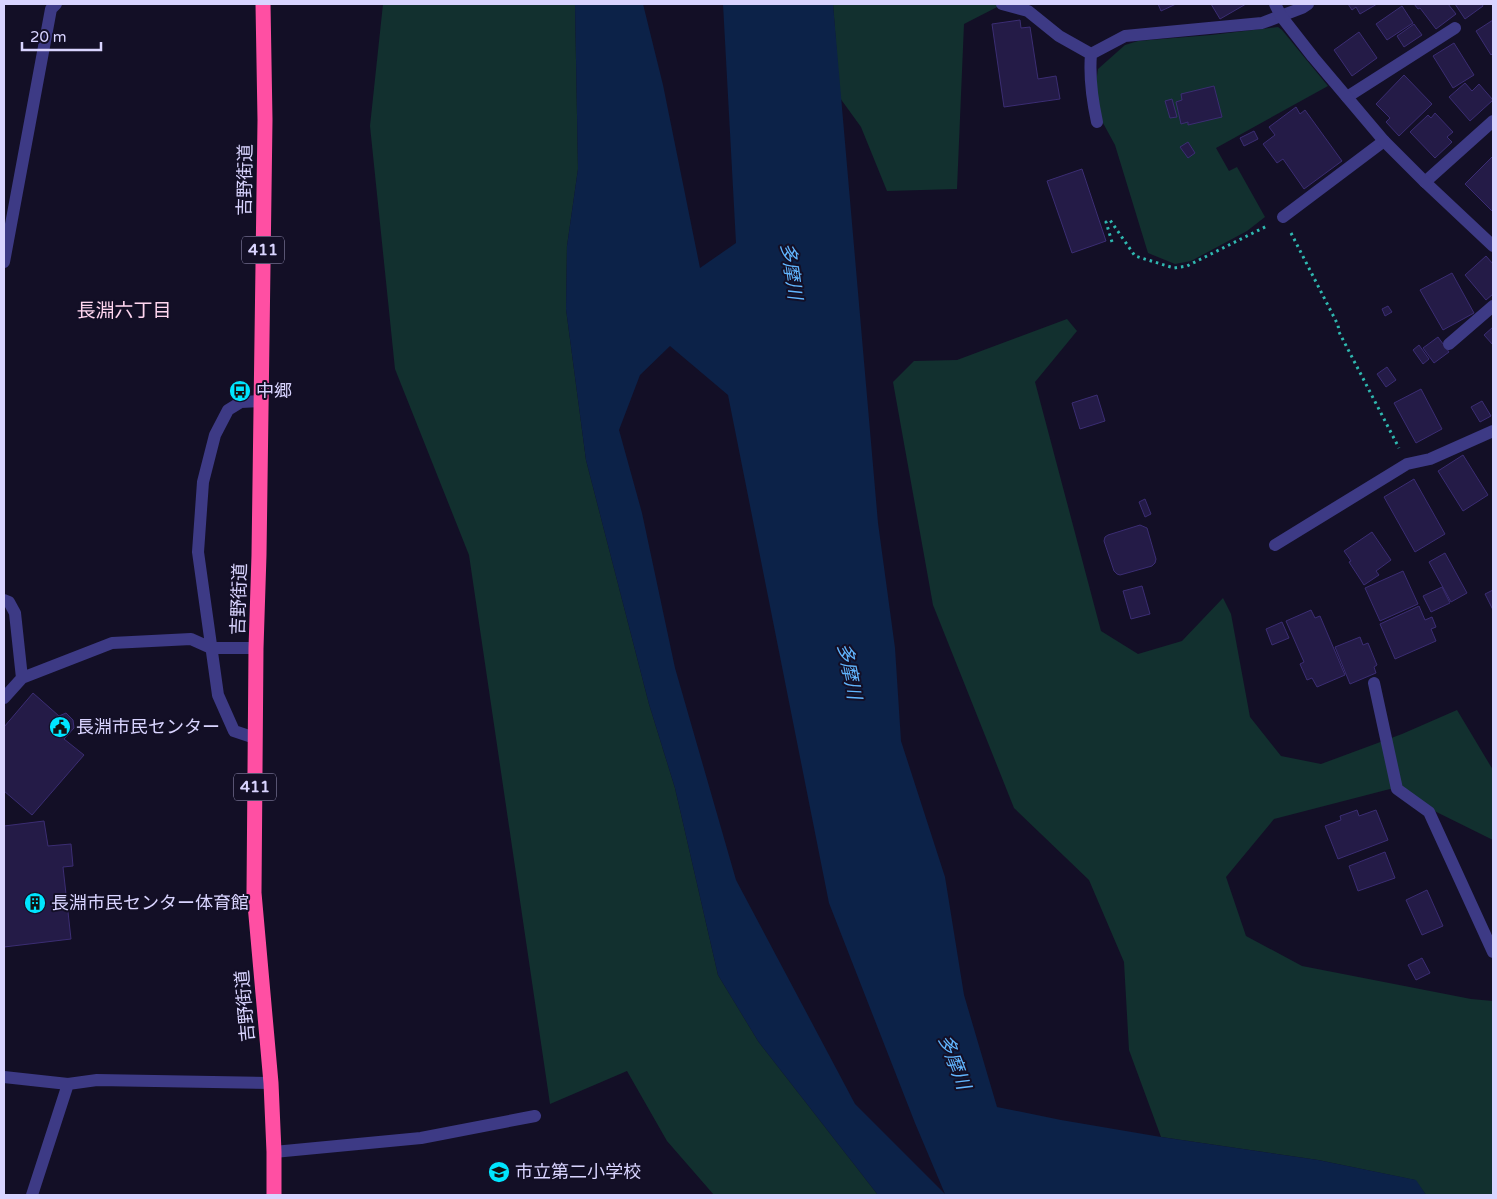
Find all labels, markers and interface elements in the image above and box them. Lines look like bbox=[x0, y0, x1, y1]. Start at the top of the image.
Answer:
scale bar bbox=[22, 20, 101, 52]
text: 20 m bbox=[30, 28, 67, 46]
street label: 吉野街道 bbox=[233, 144, 257, 216]
road number: 411 bbox=[242, 236, 284, 264]
water label: 多摩川 bbox=[776, 241, 806, 303]
district label: 長淵六丁目 bbox=[76, 300, 172, 322]
bus stop icon: 中郷 bbox=[228, 379, 252, 403]
place label: 中郷 bbox=[256, 380, 292, 402]
street label: 吉野街道 bbox=[227, 563, 251, 635]
water label: 多摩川 bbox=[833, 641, 866, 703]
public building icon: 長淵市民センター bbox=[48, 715, 72, 739]
place label: 長淵市民センター bbox=[76, 716, 220, 738]
road number: 411 bbox=[234, 774, 276, 800]
building icon: 長淵市民センター体育館 bbox=[23, 891, 47, 915]
place label: 長淵市民センター体育館 bbox=[51, 892, 249, 914]
street label: 吉野街道 bbox=[231, 969, 259, 1043]
water label: 多摩川 bbox=[934, 1031, 975, 1094]
school or university icon: 市立第二小学校 bbox=[487, 1160, 511, 1184]
place label: 市立第二小学校 bbox=[515, 1161, 641, 1183]

